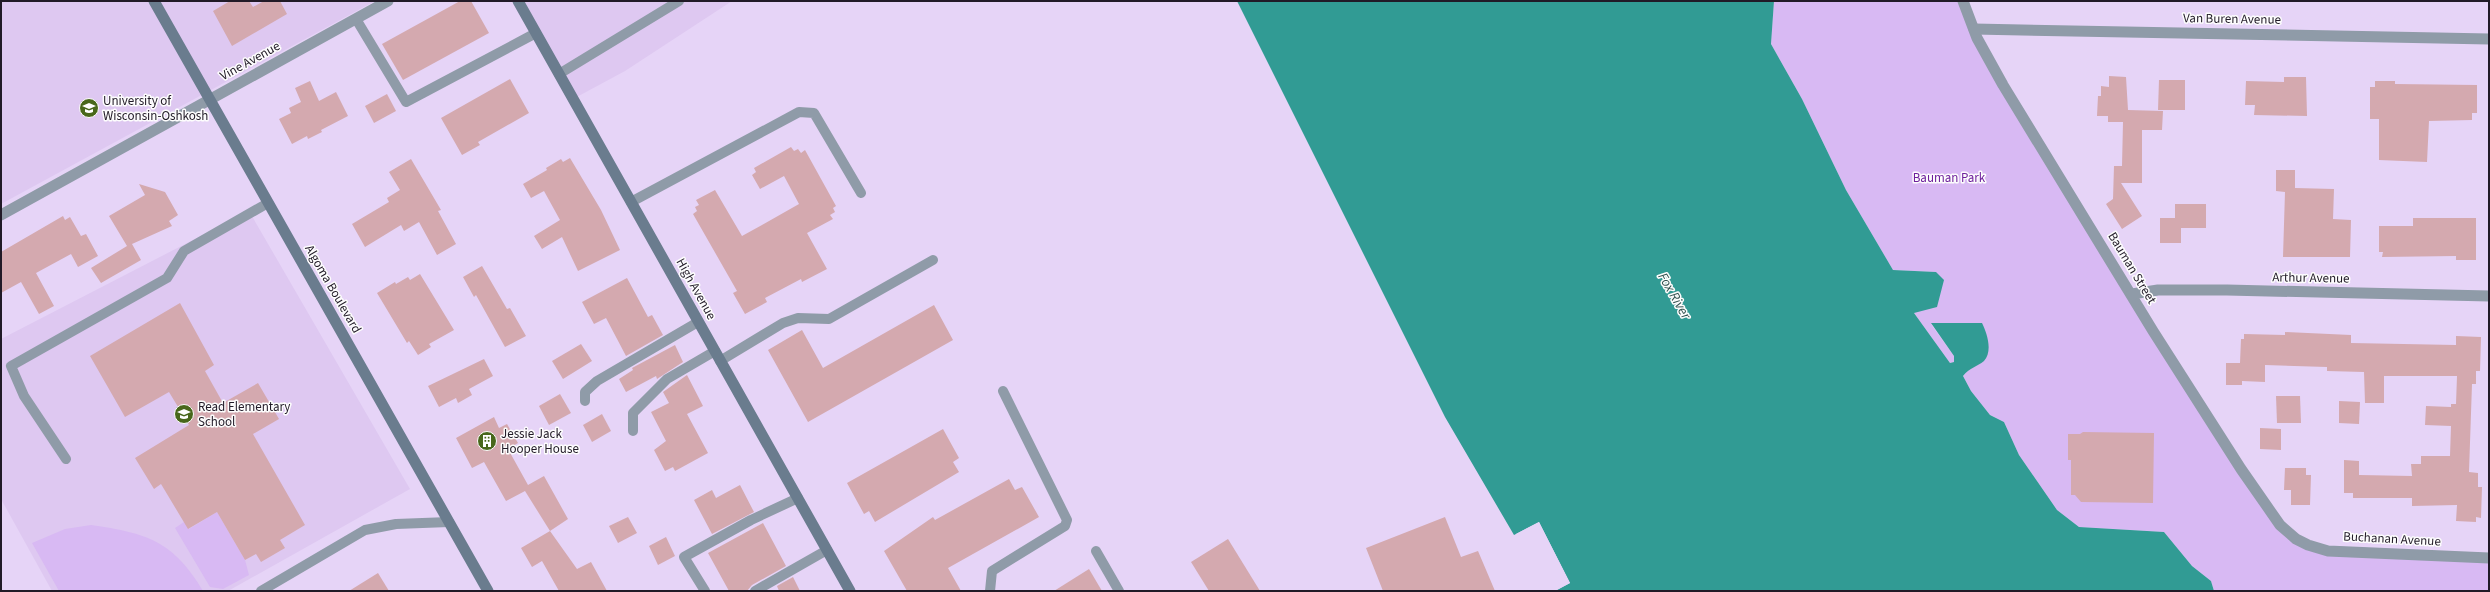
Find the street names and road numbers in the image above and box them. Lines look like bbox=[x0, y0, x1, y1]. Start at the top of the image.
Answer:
street label: Van Buren Avenue bbox=[2183, 9, 2281, 29]
street label: Vine Avenue bbox=[217, 37, 283, 85]
street label: Bauman Street bbox=[2103, 229, 2161, 308]
street label: Algoma Boulevard bbox=[300, 242, 366, 336]
street label: High Avenue bbox=[672, 255, 720, 323]
street label: Arthur Avenue bbox=[2272, 268, 2350, 288]
street label: Buchanan Avenue bbox=[2343, 527, 2441, 551]

